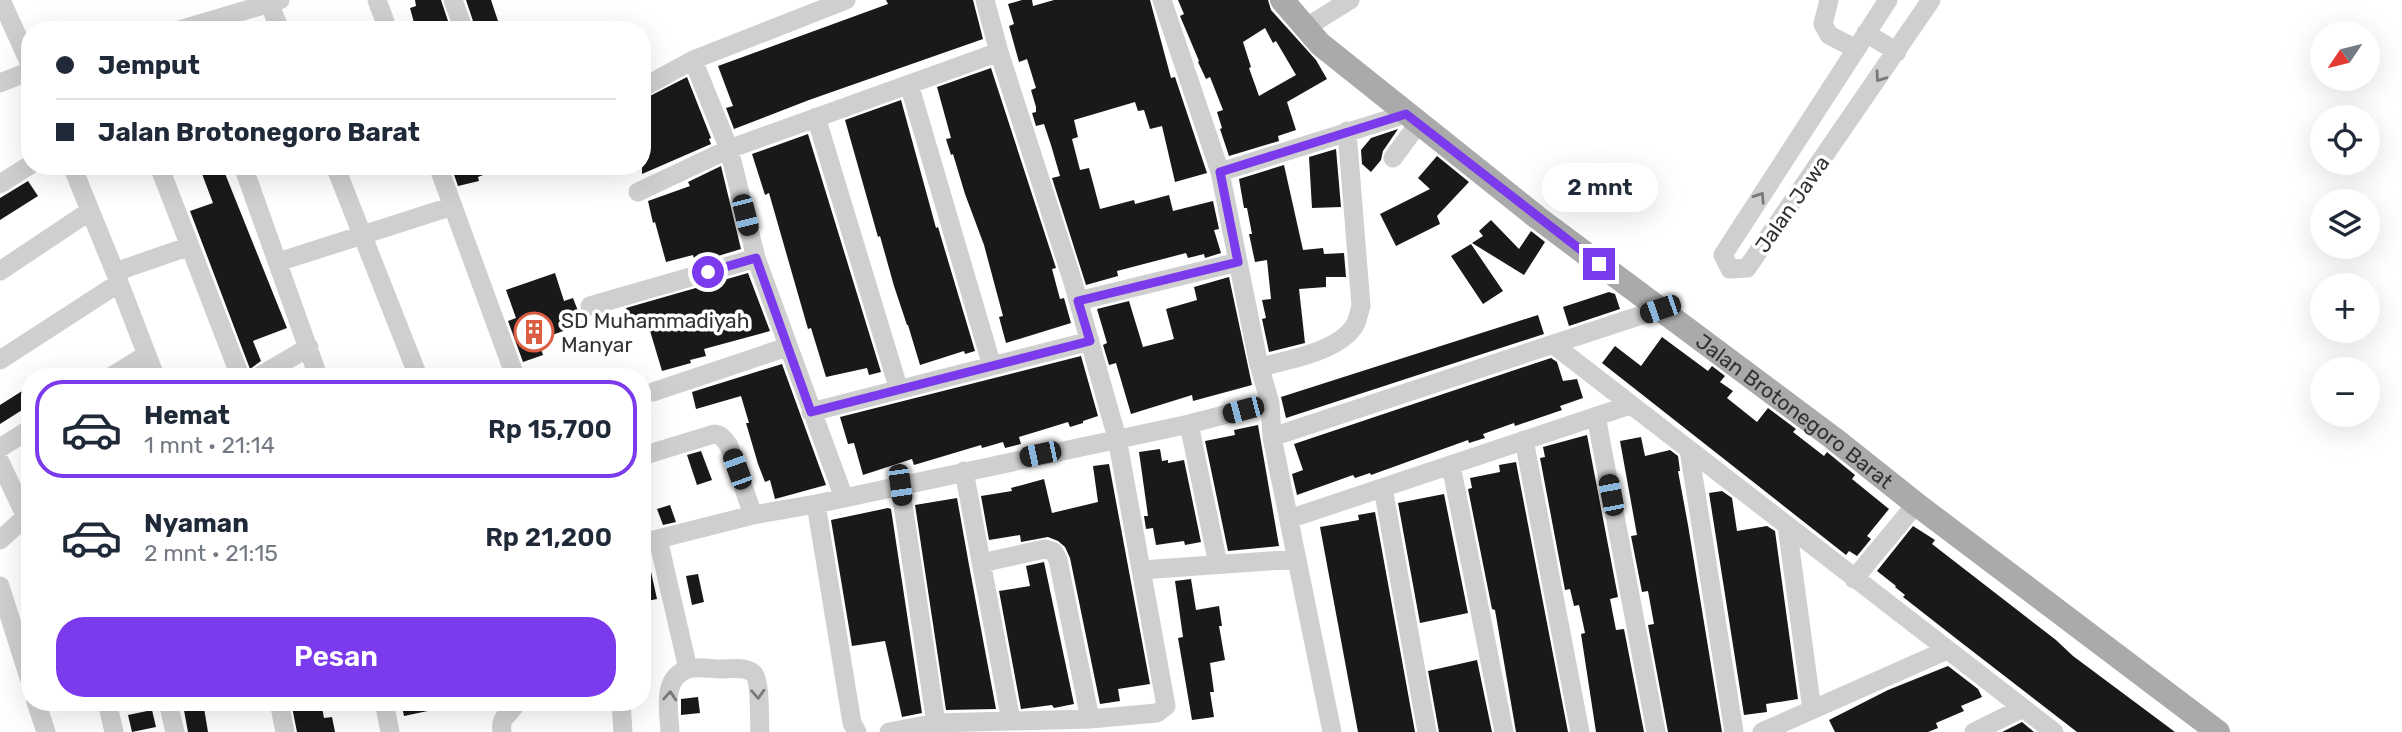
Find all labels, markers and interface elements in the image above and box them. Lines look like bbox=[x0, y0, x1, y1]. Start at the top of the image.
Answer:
north arrow bbox=[2310, 21, 2380, 91]
map controls bbox=[2310, 21, 2380, 427]
text: Jemput bbox=[98, 50, 200, 81]
one-way arrow bbox=[1876, 69, 1888, 82]
button: locate bbox=[2310, 105, 2380, 175]
text: Jalan Brotonegoro Barat bbox=[98, 117, 420, 148]
street label: Jalan Jawa bbox=[1750, 151, 1834, 257]
callout: 2 mnt bbox=[1541, 162, 1657, 212]
text: 2 mnt bbox=[1567, 173, 1633, 201]
button: layers bbox=[2310, 189, 2380, 259]
car bbox=[730, 192, 761, 238]
one-way arrow bbox=[1752, 192, 1765, 205]
route end bbox=[1583, 248, 1615, 280]
route start bbox=[692, 256, 724, 288]
button: + bbox=[2310, 273, 2380, 343]
car bbox=[1637, 292, 1684, 326]
place label: SD Muhammadiyah Manyar bbox=[561, 308, 749, 357]
building icon: SD Muhammadiyah Manyar bbox=[513, 311, 555, 353]
street label: Jalan Brotonegoro Barat bbox=[1691, 328, 1898, 493]
button: − bbox=[2310, 357, 2380, 427]
car bbox=[1220, 394, 1267, 426]
icon: car bbox=[60, 398, 123, 461]
text: Hemat bbox=[144, 400, 230, 431]
text: Rp 15,700 bbox=[488, 414, 612, 445]
text: 1 mnt · 21:14 bbox=[144, 431, 275, 459]
car bbox=[1018, 439, 1063, 469]
car bbox=[720, 446, 755, 492]
car bbox=[887, 463, 914, 507]
car bbox=[1597, 472, 1626, 518]
icon: car bbox=[60, 506, 123, 569]
text: Nyaman bbox=[144, 508, 249, 539]
text: Rp 21,200 bbox=[485, 522, 612, 553]
text: 2 mnt · 21:15 bbox=[144, 539, 278, 567]
button: Pesan bbox=[56, 617, 616, 697]
one-way arrow bbox=[750, 688, 765, 699]
one-way arrow bbox=[662, 690, 677, 701]

